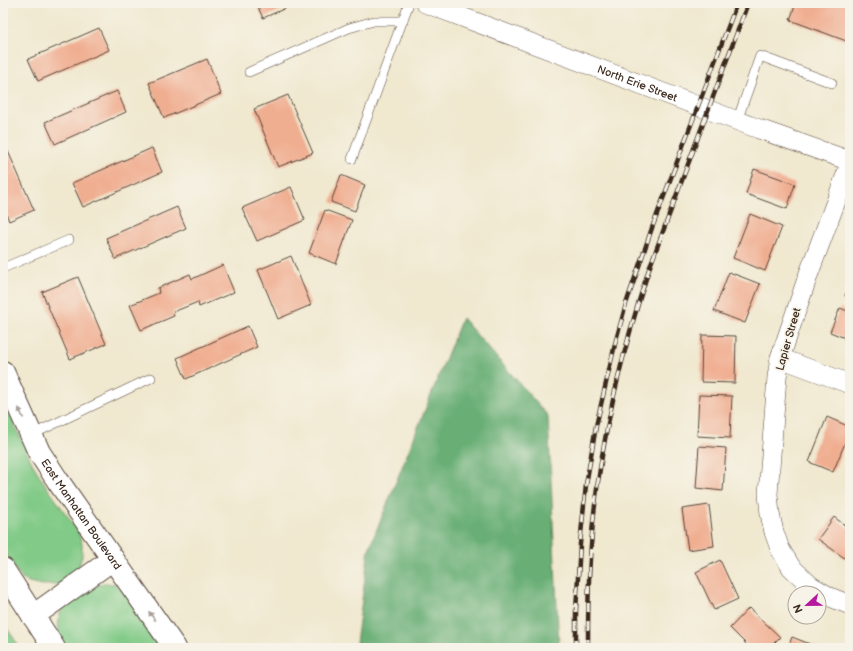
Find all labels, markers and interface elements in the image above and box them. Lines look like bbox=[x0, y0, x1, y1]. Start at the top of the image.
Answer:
street label: North Erie Street bbox=[595, 63, 680, 105]
street label: Lapier Street bbox=[773, 306, 804, 372]
one-way arrow bbox=[18, 407, 25, 419]
street label: East Manhattan Boulevard bbox=[38, 457, 124, 572]
north arrow bbox=[787, 585, 827, 625]
text: N bbox=[791, 602, 806, 615]
one-way arrow bbox=[148, 611, 156, 621]

